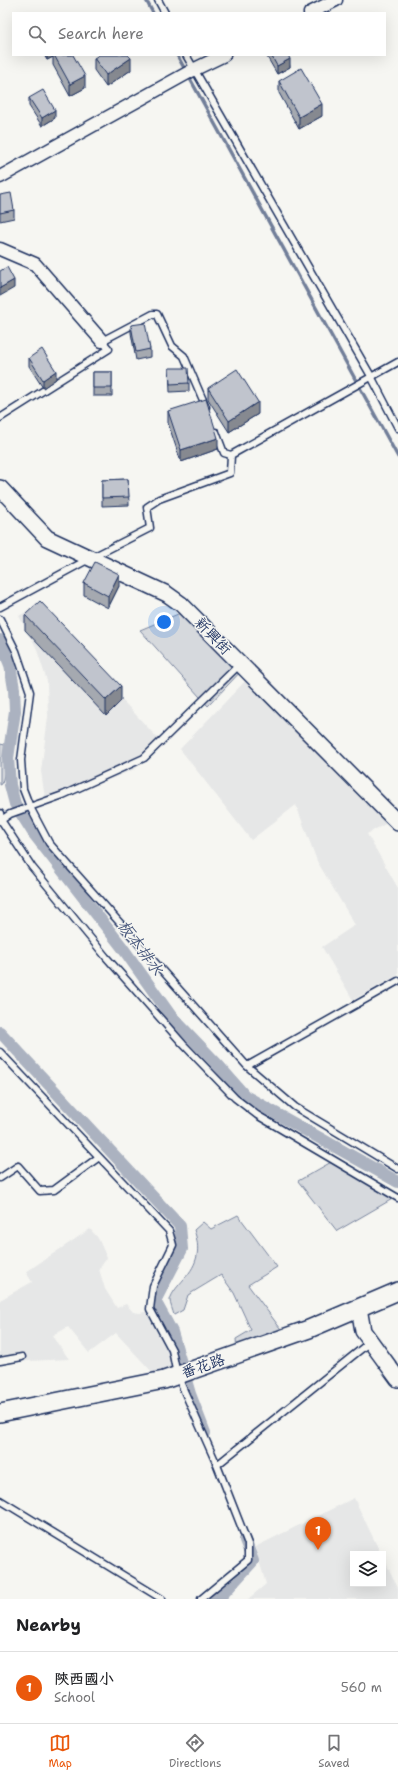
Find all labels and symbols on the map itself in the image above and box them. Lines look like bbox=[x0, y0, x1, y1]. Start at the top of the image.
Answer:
your location bbox=[154, 612, 174, 632]
street label: 新興街 bbox=[190, 613, 236, 659]
water label: 板本排水 bbox=[113, 915, 168, 980]
street label: 番花路 bbox=[178, 1349, 228, 1383]
pin: 1 bbox=[305, 1517, 331, 1550]

